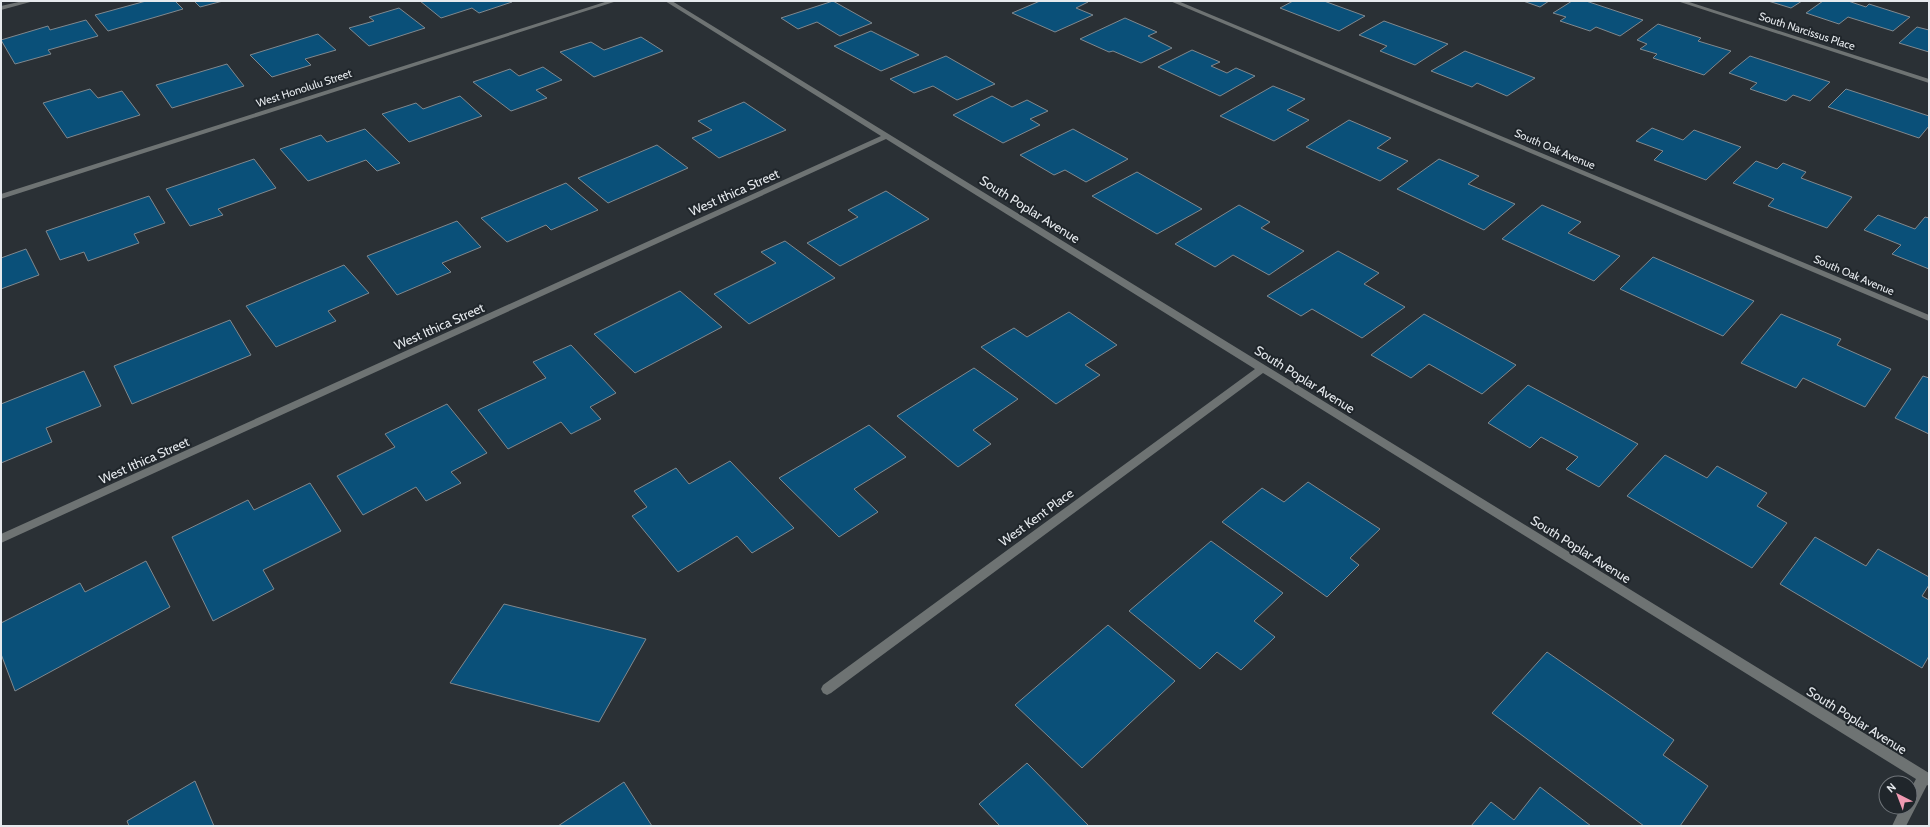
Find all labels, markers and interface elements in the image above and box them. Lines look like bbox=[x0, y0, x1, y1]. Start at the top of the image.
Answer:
street label: South Narcissus Place bbox=[1757, 9, 1857, 53]
street label: West Honolulu Street bbox=[254, 66, 354, 110]
street label: South Oak Avenue bbox=[1513, 126, 1598, 172]
street label: West Ithica Street bbox=[686, 165, 782, 219]
street label: South Poplar Avenue bbox=[977, 172, 1083, 246]
street label: South Oak Avenue bbox=[1812, 252, 1897, 298]
street label: West Ithica Street bbox=[391, 299, 487, 353]
street label: South Poplar Avenue bbox=[1252, 342, 1358, 416]
street label: West Ithica Street bbox=[96, 433, 192, 487]
street label: West Kent Place bbox=[996, 484, 1077, 549]
street label: South Poplar Avenue bbox=[1528, 512, 1634, 586]
street label: South Poplar Avenue bbox=[1804, 683, 1910, 757]
north arrow bbox=[1878, 775, 1918, 815]
text: N bbox=[1884, 780, 1899, 795]

